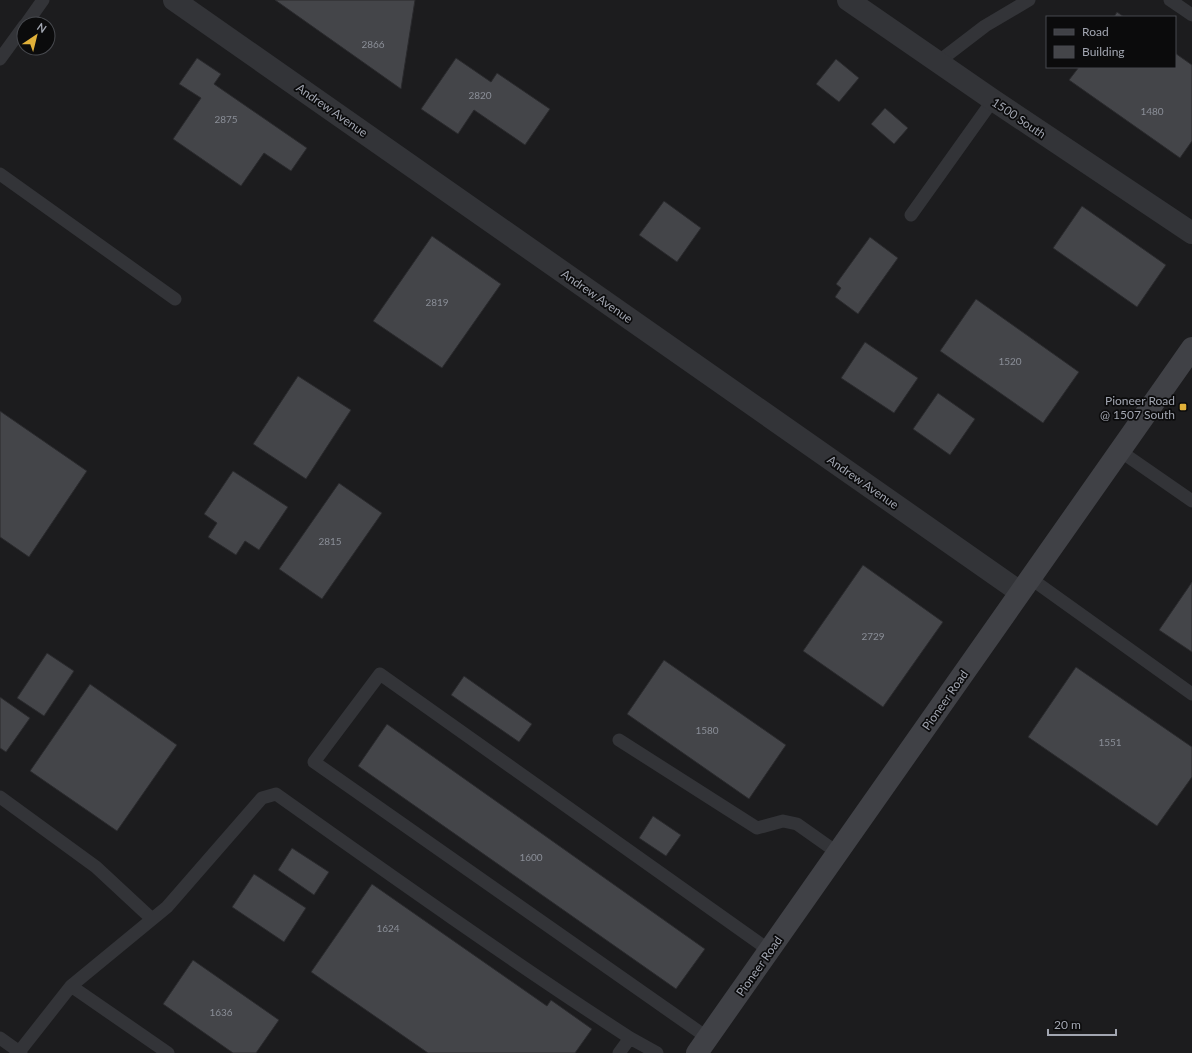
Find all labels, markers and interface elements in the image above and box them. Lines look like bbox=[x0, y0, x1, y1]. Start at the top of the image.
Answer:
north arrow bbox=[16, 16, 56, 56]
legend bbox=[1046, 16, 1176, 68]
text: N bbox=[35, 20, 49, 35]
text: Road bbox=[1082, 24, 1109, 39]
house number: 2866 bbox=[361, 38, 385, 50]
text: Building bbox=[1082, 44, 1125, 59]
street label: Andrew Avenue bbox=[293, 80, 371, 140]
house number: 2820 bbox=[468, 89, 492, 101]
street label: 1500 South bbox=[989, 94, 1049, 142]
house number: 1480 bbox=[1140, 105, 1164, 117]
house number: 2875 bbox=[214, 113, 238, 125]
street label: Andrew Avenue bbox=[558, 266, 636, 326]
house number: 2819 bbox=[425, 296, 449, 308]
house number: 1520 bbox=[998, 355, 1022, 367]
place label: Pioneer Road @ 1507 South bbox=[1100, 393, 1175, 422]
marker: Pioneer Road @ 1507 South bbox=[1178, 402, 1188, 412]
street label: Andrew Avenue bbox=[824, 452, 902, 512]
house number: 2815 bbox=[318, 535, 342, 547]
house number: 2729 bbox=[861, 630, 885, 642]
street label: Pioneer Road bbox=[919, 667, 971, 733]
house number: 1580 bbox=[695, 724, 719, 736]
house number: 1551 bbox=[1098, 736, 1122, 748]
house number: 1600 bbox=[519, 851, 543, 863]
house number: 1624 bbox=[376, 922, 400, 934]
street label: Pioneer Road bbox=[733, 933, 785, 999]
house number: 1636 bbox=[209, 1006, 233, 1018]
scale bar bbox=[1048, 1011, 1116, 1037]
text: 20 m bbox=[1054, 1017, 1081, 1032]

